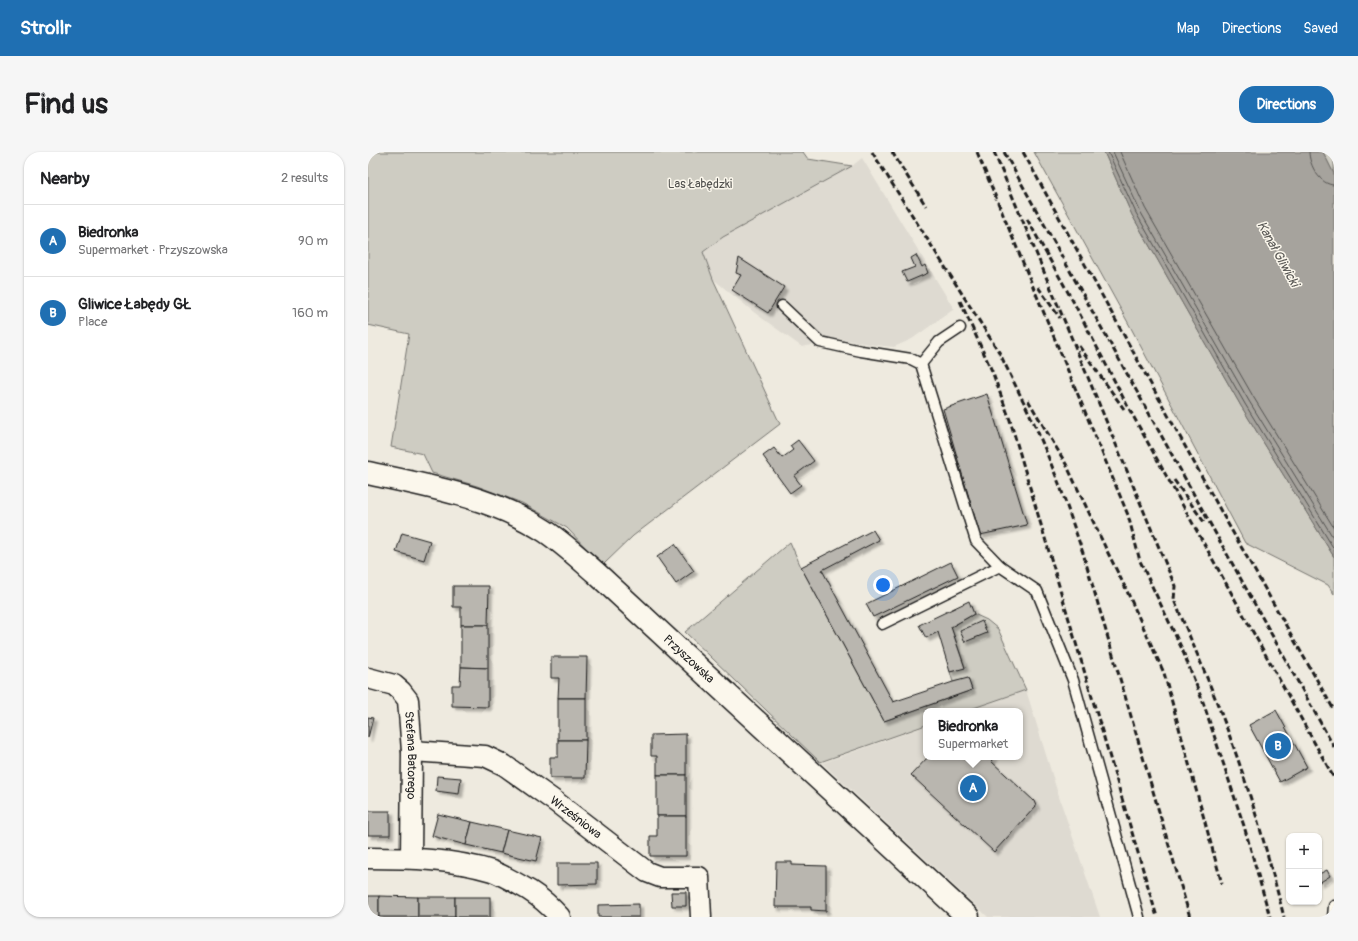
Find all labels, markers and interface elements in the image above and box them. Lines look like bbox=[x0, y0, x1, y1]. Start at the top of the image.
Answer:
text: Strollr bbox=[20, 16, 71, 40]
text: Map bbox=[1177, 20, 1200, 37]
text: Directions bbox=[1222, 20, 1281, 37]
text: Saved bbox=[1303, 20, 1338, 37]
button: Directions bbox=[1239, 86, 1334, 123]
text: Find us bbox=[24, 87, 108, 122]
text: Nearby bbox=[40, 168, 89, 189]
text: 2 results bbox=[281, 170, 328, 186]
park label: Las Łabędzki bbox=[668, 177, 732, 192]
water label: Kanał Gliwicki bbox=[1253, 219, 1304, 292]
text: Biedronka bbox=[78, 223, 139, 242]
text: A bbox=[49, 233, 57, 249]
text: 90 m bbox=[298, 233, 328, 249]
text: Supermarket · Przyszowska bbox=[78, 242, 228, 258]
text: Gliwice Łabędy GŁ bbox=[78, 295, 192, 314]
text: B bbox=[49, 305, 57, 321]
text: 160 m bbox=[292, 305, 328, 321]
text: Place bbox=[78, 314, 107, 330]
your location bbox=[873, 575, 893, 595]
street label: Przyszowska bbox=[660, 632, 718, 686]
popup bbox=[923, 708, 1023, 760]
street label: Stefana Batorego bbox=[401, 711, 420, 800]
text: Biedronka bbox=[938, 717, 998, 736]
pin: B bbox=[1265, 731, 1291, 761]
text: Supermarket bbox=[938, 736, 1008, 752]
pin: A bbox=[960, 773, 986, 803]
street label: Wrześniowa bbox=[547, 793, 605, 842]
map controls bbox=[1286, 833, 1322, 905]
button: + bbox=[1286, 833, 1322, 869]
button: − bbox=[1286, 869, 1322, 905]

